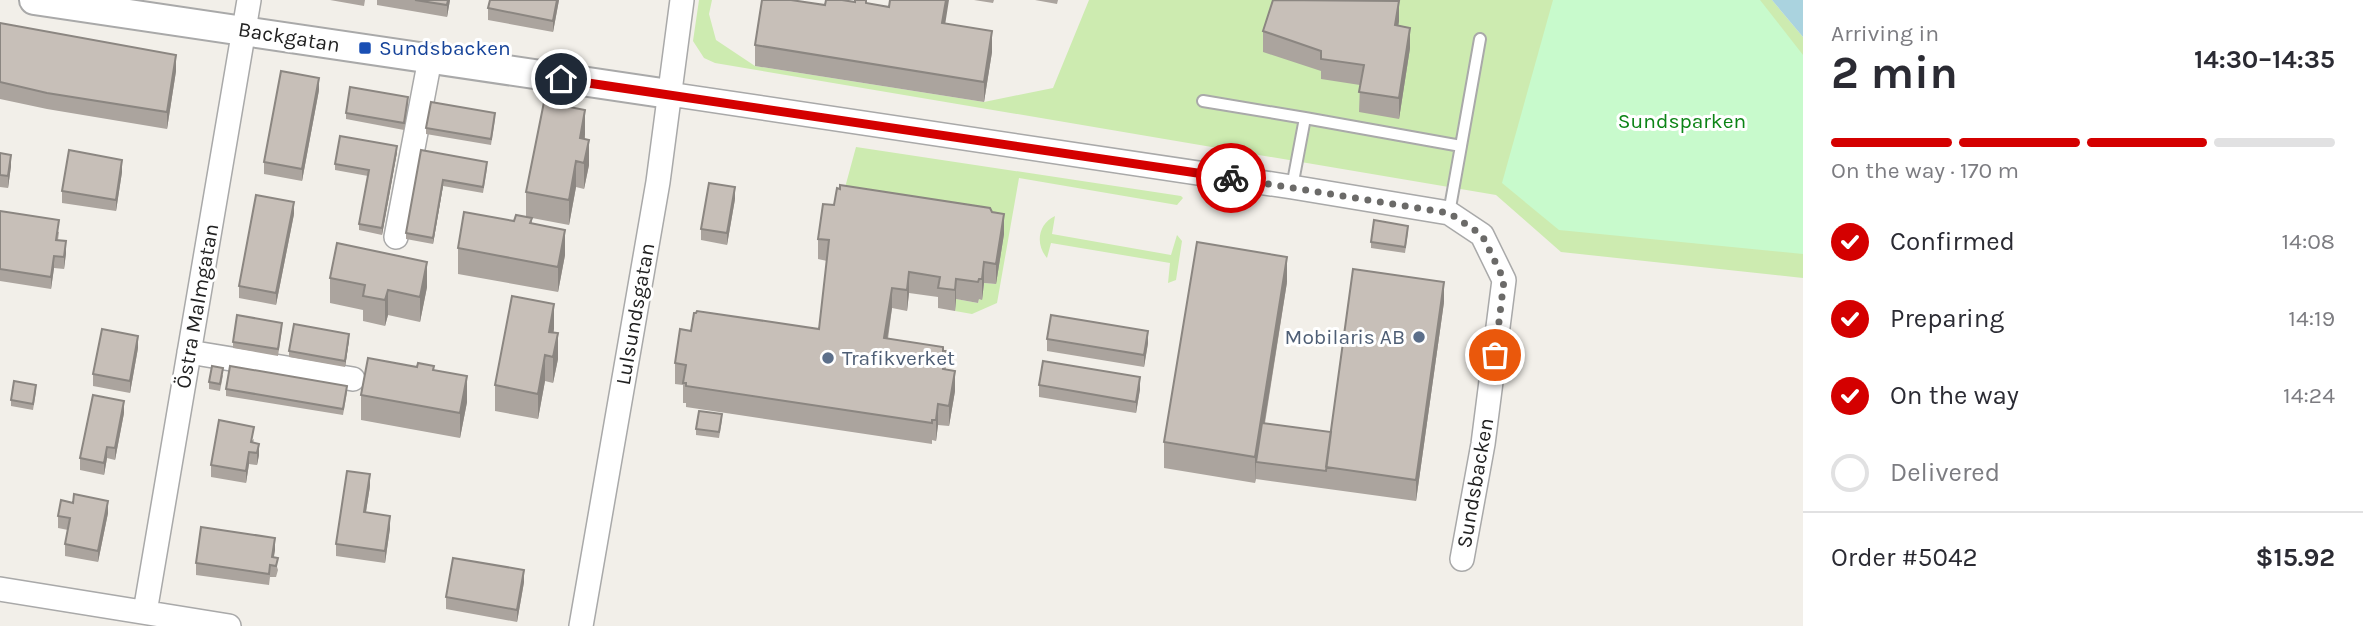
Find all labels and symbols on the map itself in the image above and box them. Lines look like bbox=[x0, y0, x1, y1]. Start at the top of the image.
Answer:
street label: Backgatan bbox=[236, 17, 342, 57]
place label: Sundsbacken bbox=[379, 36, 511, 60]
marker: Sundsbacken bbox=[357, 40, 373, 56]
pin bbox=[531, 49, 591, 109]
park label: Sundsparken bbox=[1618, 109, 1746, 133]
courier bbox=[1196, 143, 1266, 213]
street label: Östra Malmgatan bbox=[171, 222, 223, 390]
street label: Lulsundsgatan bbox=[611, 241, 659, 387]
place label: Mobilaris AB bbox=[1285, 325, 1405, 349]
pin bbox=[1465, 325, 1525, 385]
marker: Mobilaris AB bbox=[1411, 329, 1427, 345]
place label: Trafikverket bbox=[842, 346, 955, 370]
marker: Trafikverket bbox=[820, 350, 836, 366]
street label: Sundsbacken bbox=[1452, 416, 1498, 550]

